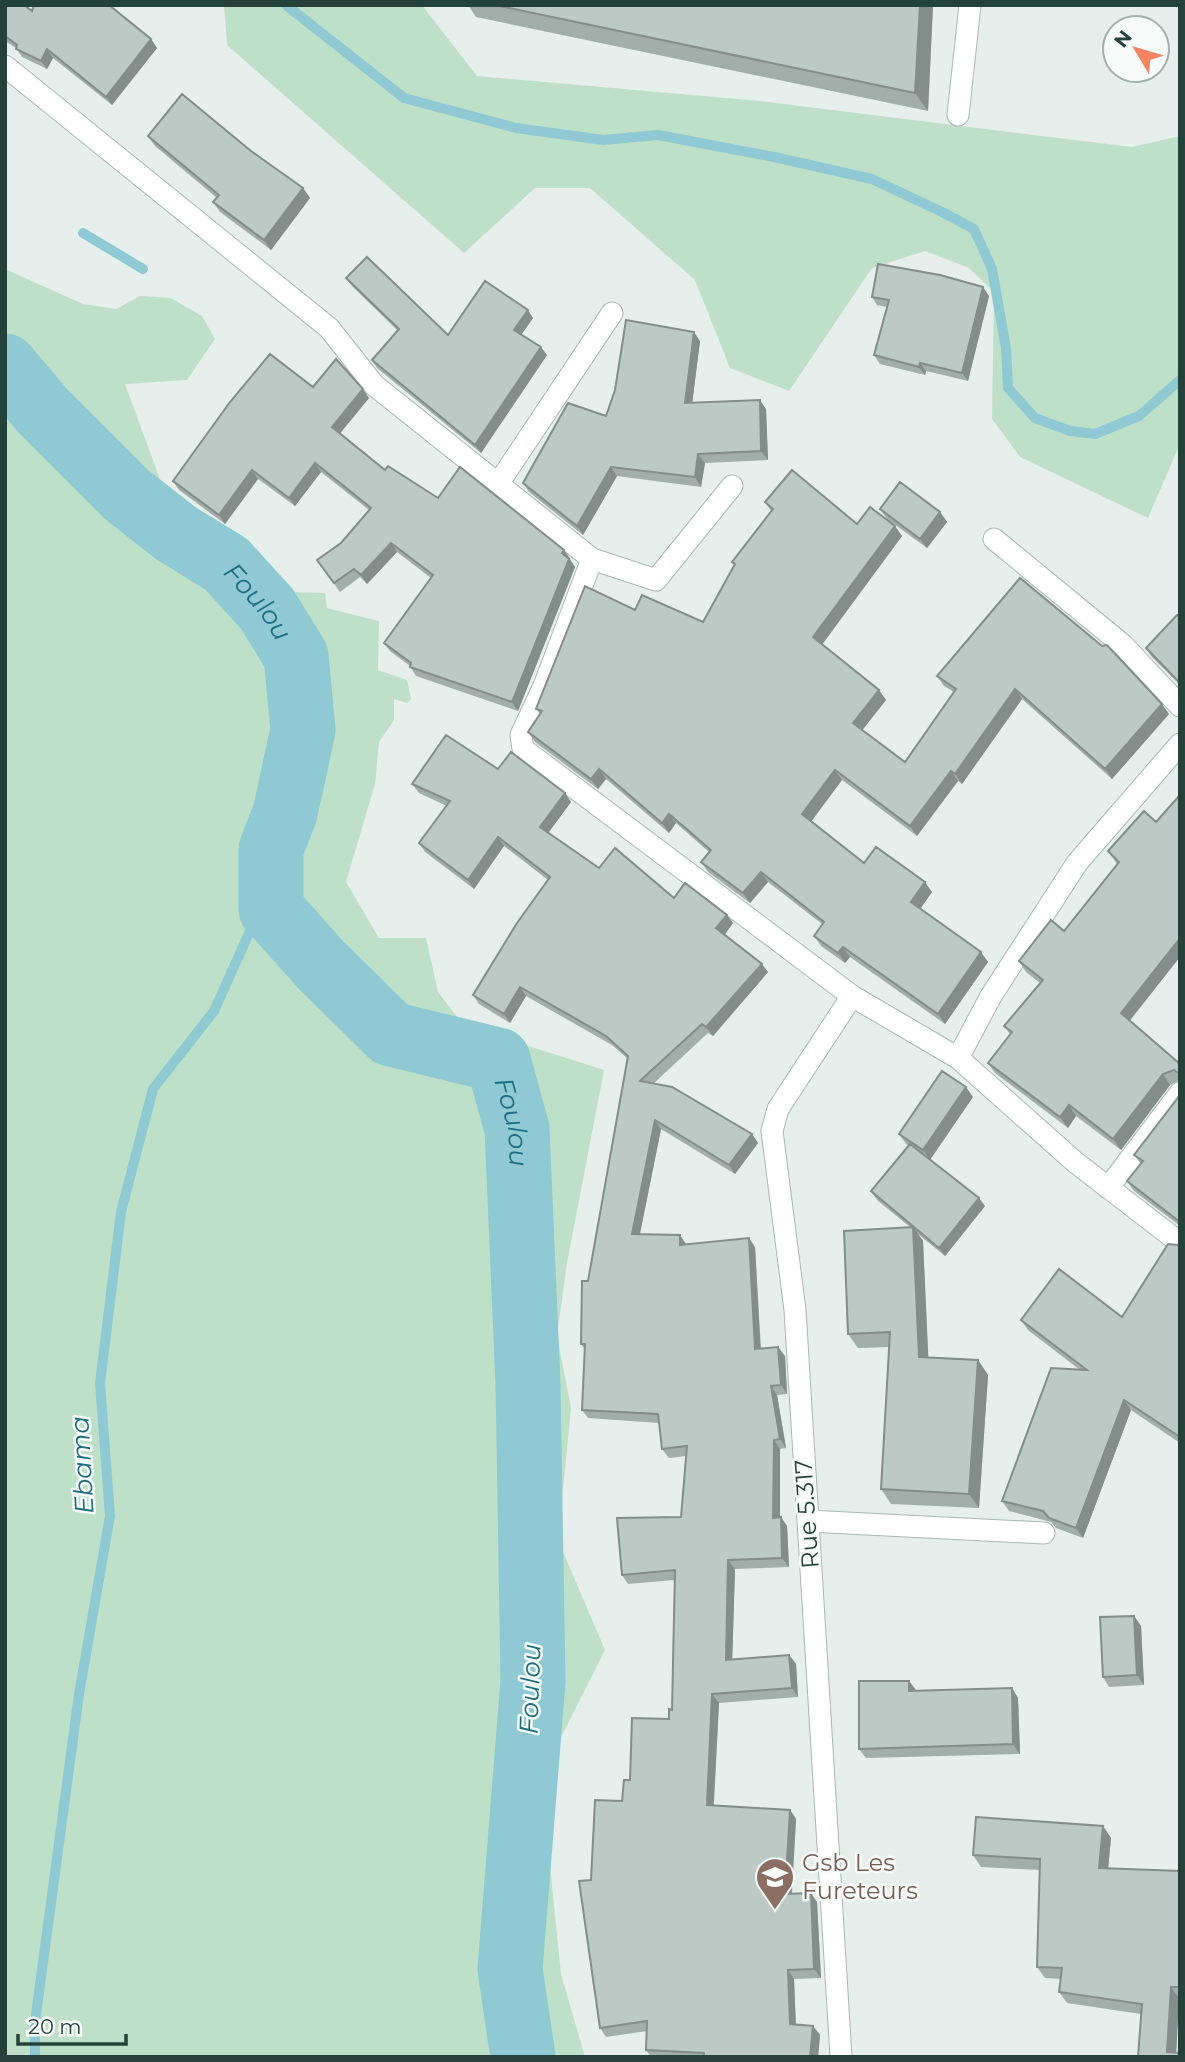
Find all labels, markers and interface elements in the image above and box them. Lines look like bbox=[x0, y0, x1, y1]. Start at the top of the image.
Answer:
north arrow bbox=[1101, 14, 1171, 84]
text: N bbox=[1109, 26, 1137, 52]
water label: Foulou bbox=[217, 556, 298, 646]
water label: Foulou bbox=[488, 1074, 535, 1167]
water label: Ebama bbox=[63, 1415, 101, 1515]
street label: Rue 5.317 bbox=[788, 1458, 825, 1570]
water label: Foulou bbox=[512, 1643, 548, 1735]
place label: Gsb Les Fureteurs bbox=[802, 1848, 918, 1905]
school or university icon: Gsb Les Fureteurs bbox=[754, 1856, 796, 1911]
scale bar bbox=[18, 2002, 126, 2046]
text: 20 m bbox=[28, 2014, 82, 2039]

